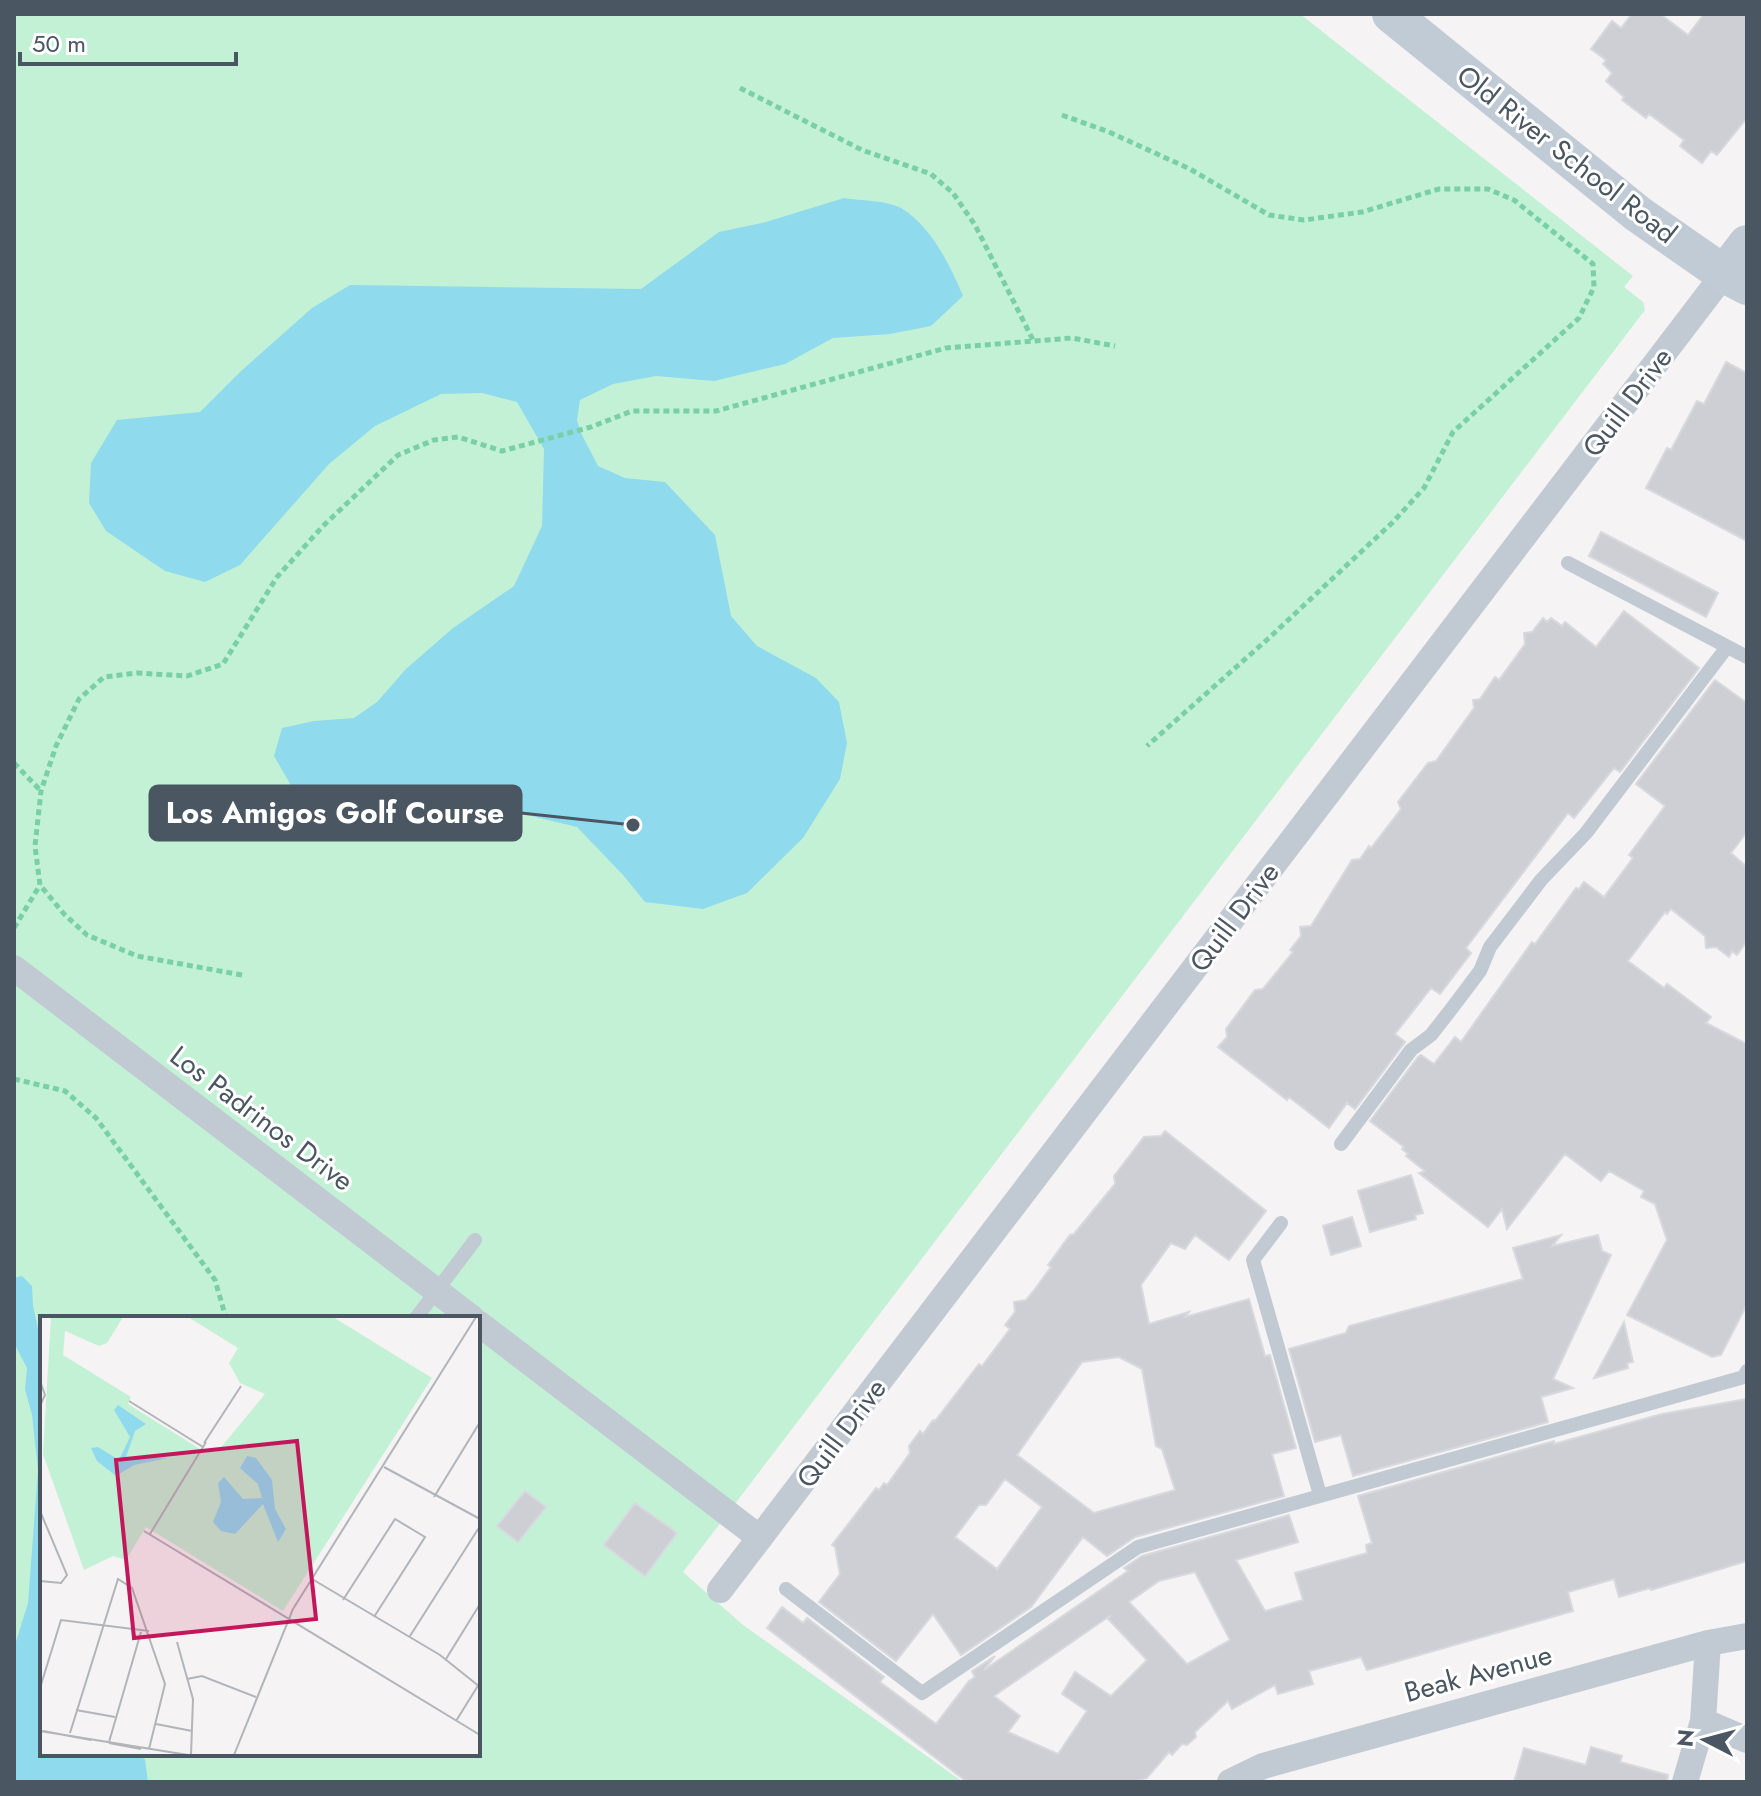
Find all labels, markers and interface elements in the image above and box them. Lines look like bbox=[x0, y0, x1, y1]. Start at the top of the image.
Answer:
scale bar bbox=[20, 16, 236, 66]
text: 50 m bbox=[32, 26, 86, 61]
street label: Old River School Road bbox=[1448, 55, 1685, 253]
street label: Quill Drive bbox=[1573, 339, 1682, 466]
callout: Los Amigos Golf Course bbox=[150, 786, 521, 840]
text: Los Amigos Golf Course bbox=[166, 791, 504, 834]
street label: Quill Drive bbox=[1180, 854, 1289, 981]
street label: Los Padrinos Drive bbox=[161, 1036, 362, 1201]
inset map bbox=[40, 1316, 480, 1756]
street label: Quill Drive bbox=[787, 1370, 896, 1497]
street label: Beak Avenue bbox=[1400, 1634, 1557, 1713]
north arrow bbox=[1665, 1700, 1745, 1780]
text: N bbox=[1668, 1728, 1702, 1748]

